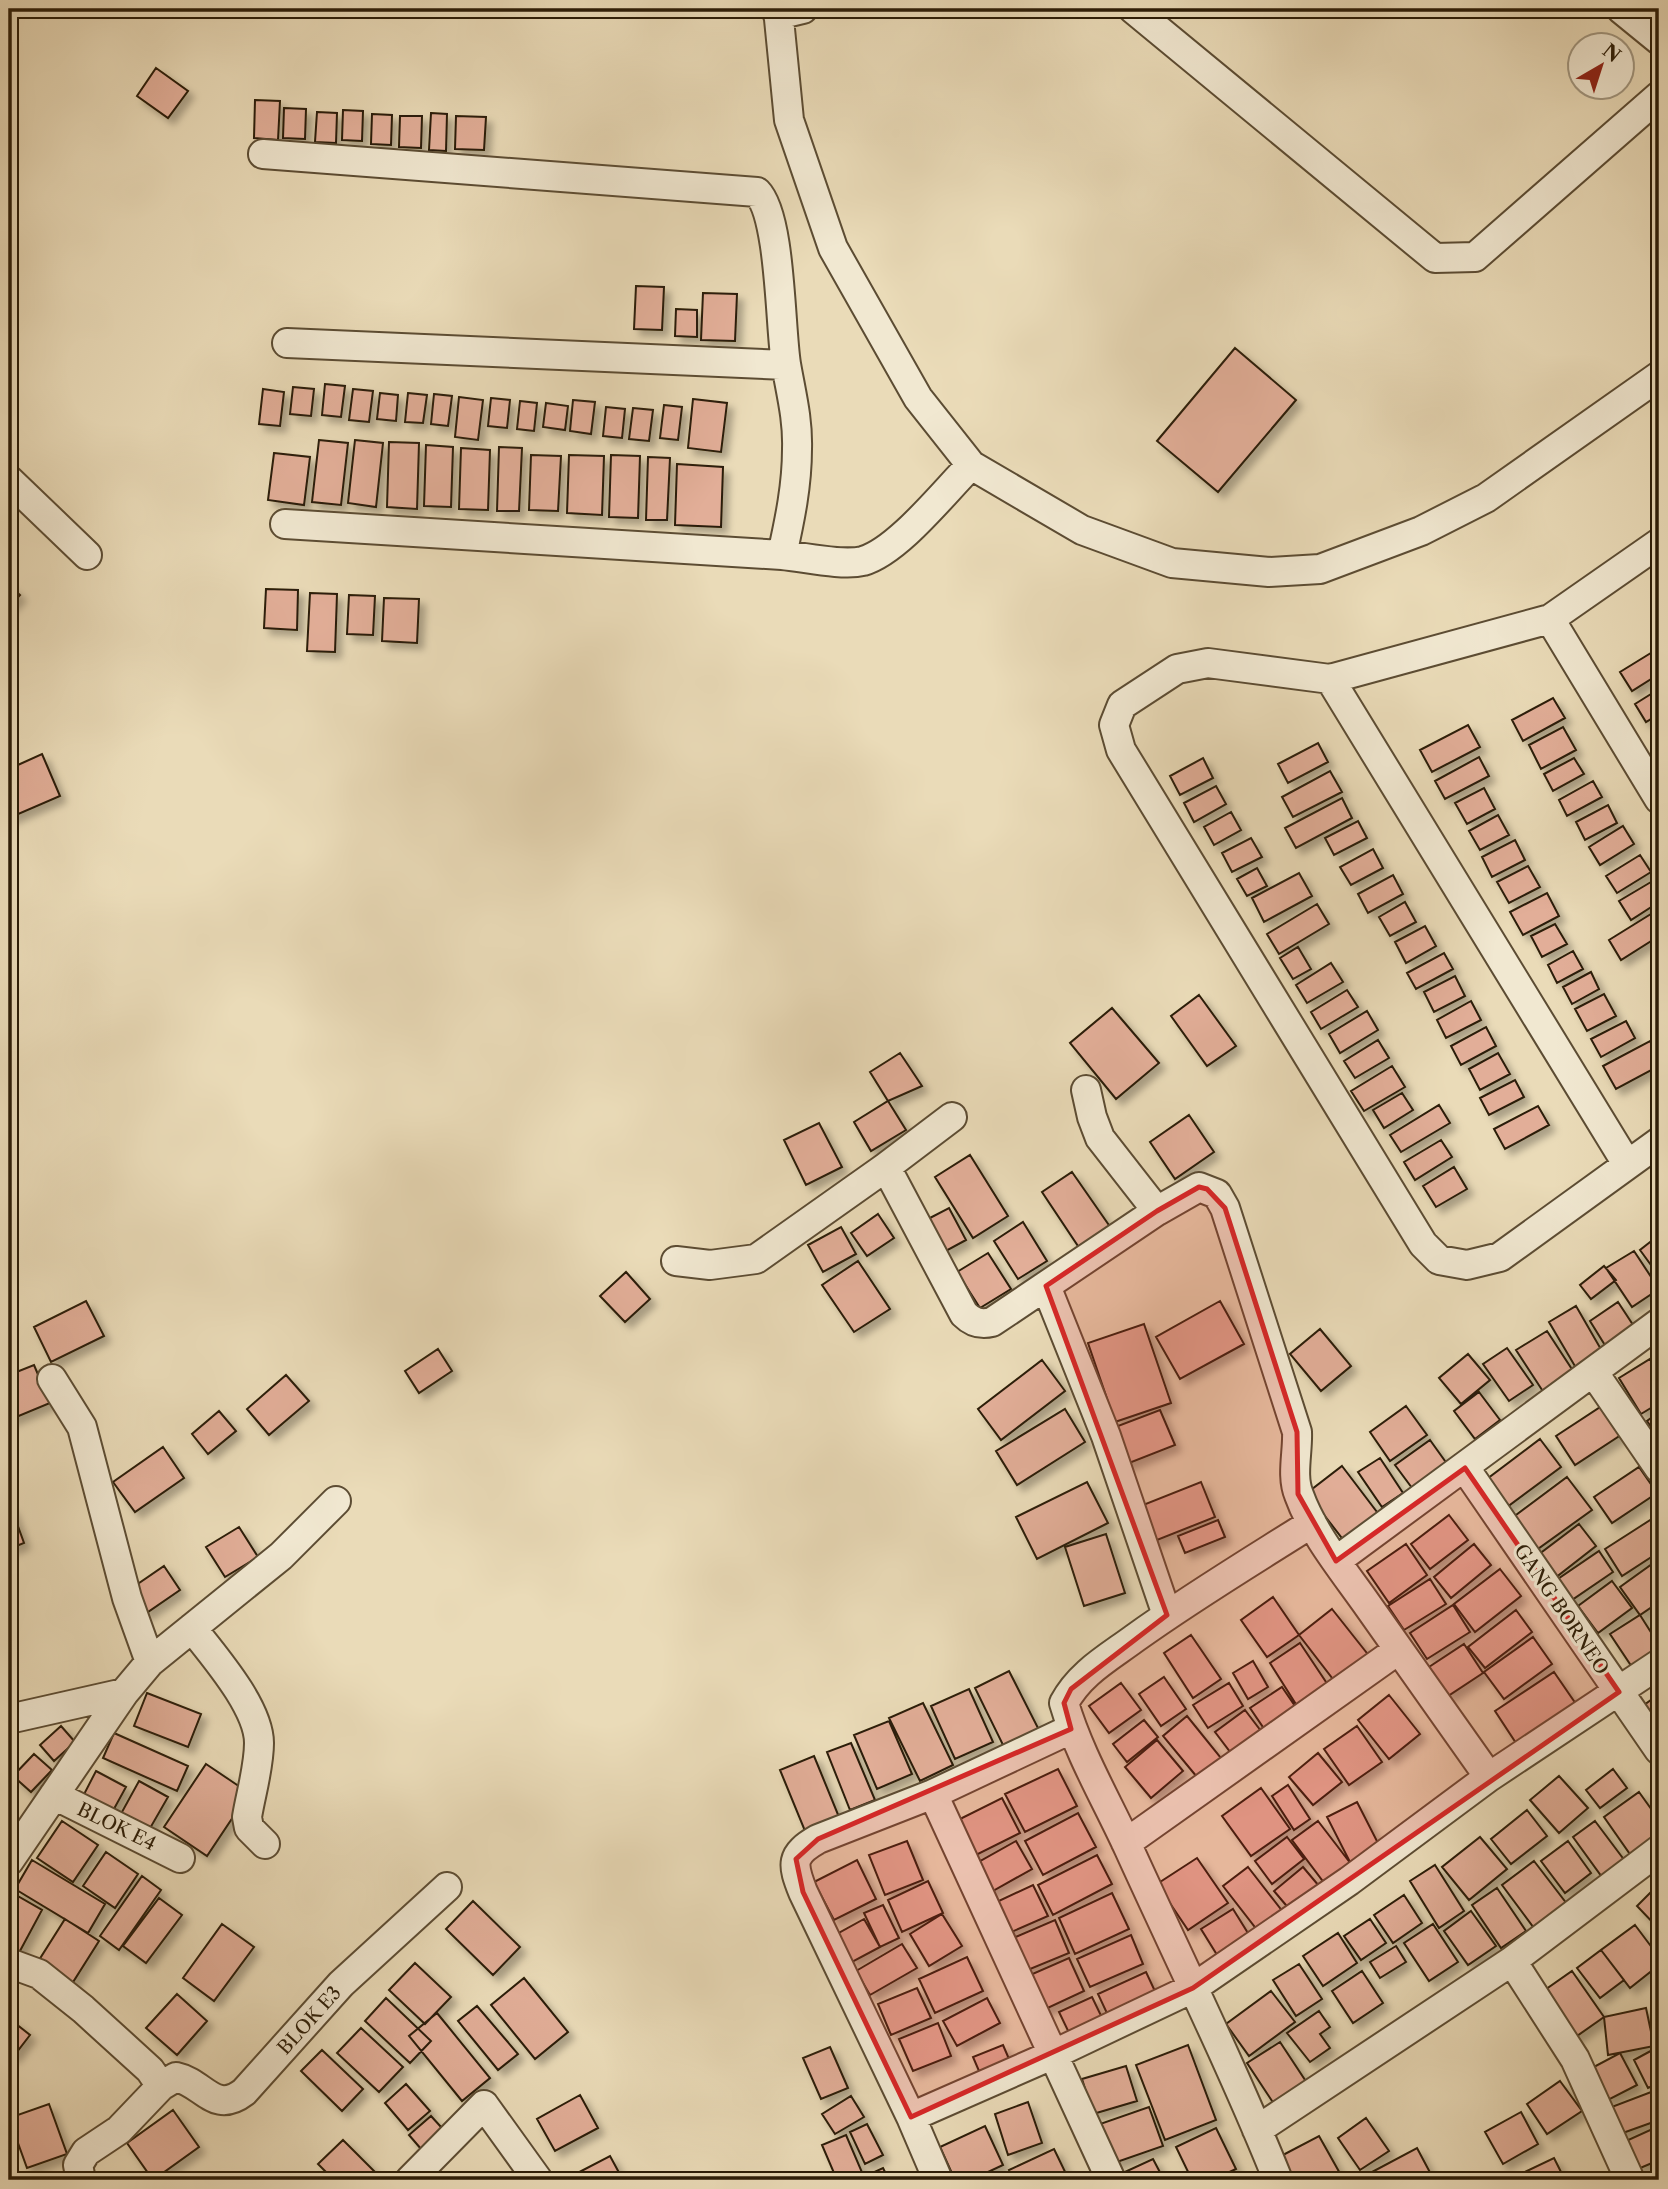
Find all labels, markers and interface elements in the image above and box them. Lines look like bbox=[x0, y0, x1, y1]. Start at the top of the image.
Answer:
north arrow bbox=[1566, 32, 1636, 102]
text: N bbox=[1598, 39, 1625, 67]
street label: GANG BORNEO bbox=[1509, 1540, 1614, 1679]
street label: BLOK E4 bbox=[74, 1798, 160, 1855]
street label: BLOK E3 bbox=[273, 1981, 346, 2059]

